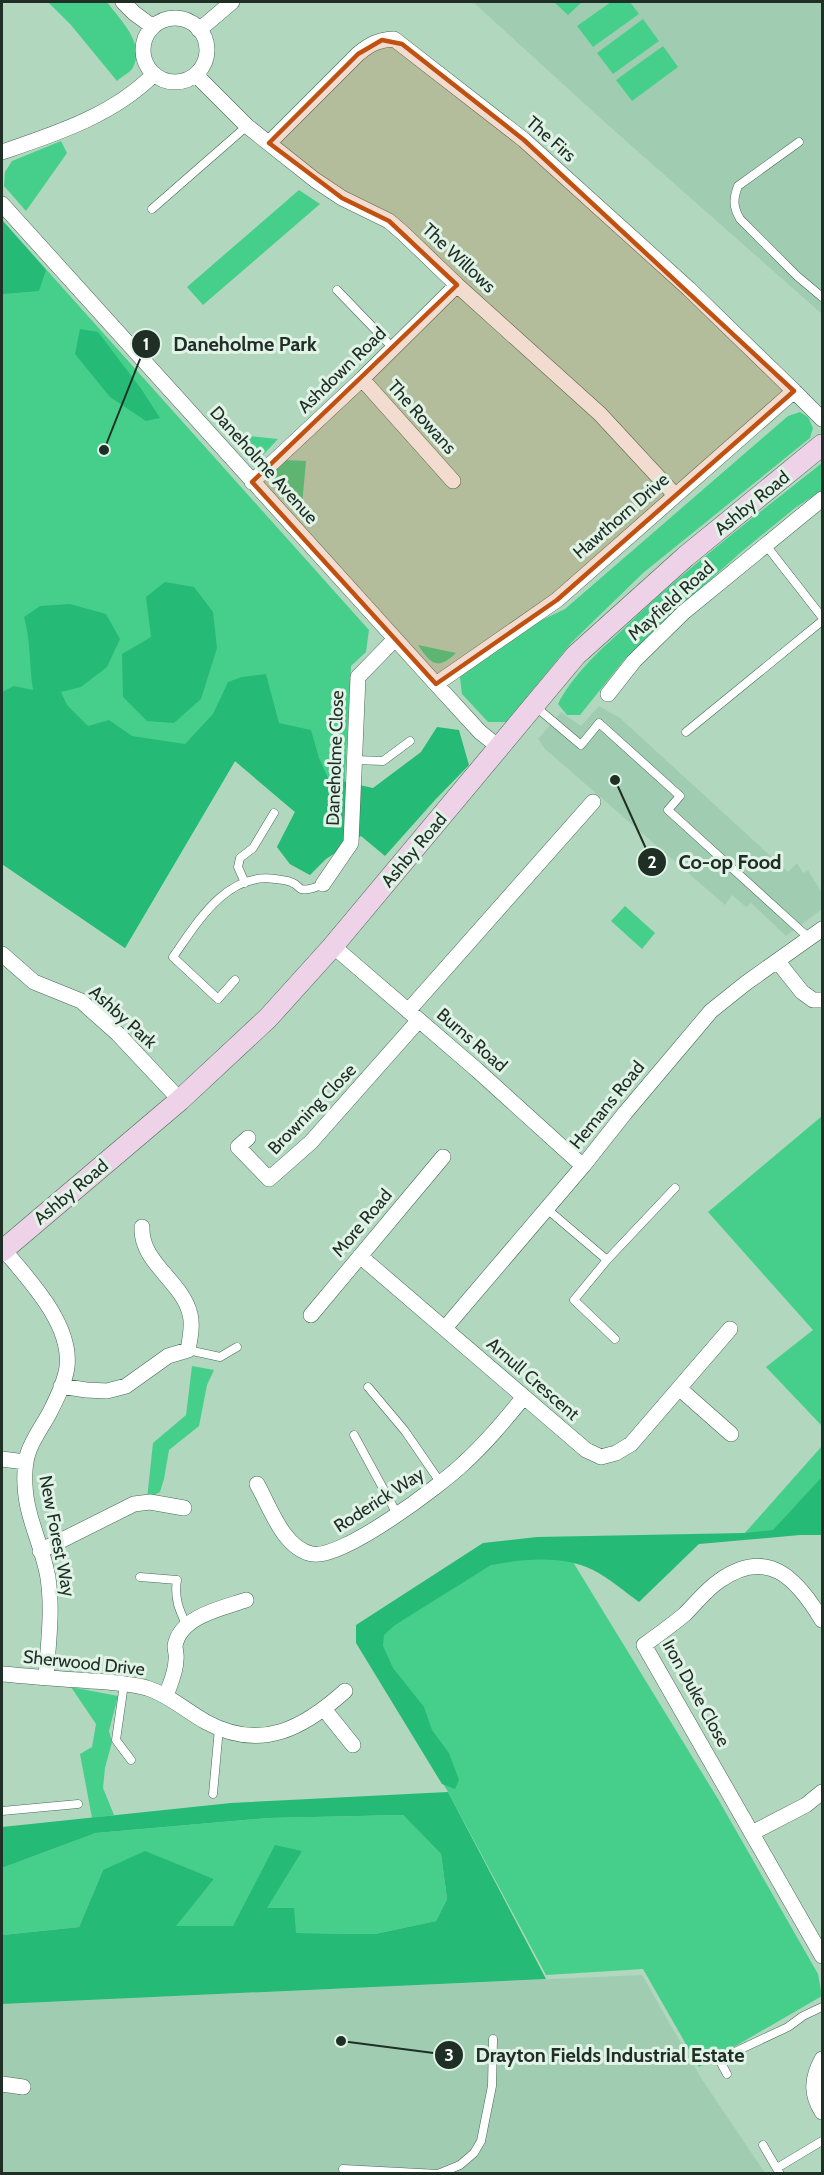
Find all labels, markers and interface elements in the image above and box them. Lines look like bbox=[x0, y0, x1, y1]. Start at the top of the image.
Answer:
street label: The Firs bbox=[522, 111, 580, 167]
street label: The Willows bbox=[418, 219, 500, 297]
street label: Ashdown Road bbox=[293, 322, 391, 418]
callout: Daneholme Park bbox=[131, 325, 328, 363]
text: Daneholme Park bbox=[173, 332, 317, 356]
text: 1 bbox=[143, 333, 149, 355]
street label: The Rowans bbox=[383, 375, 461, 459]
street label: Daneholme Avenue bbox=[205, 402, 323, 528]
street label: Ashby Road bbox=[710, 466, 794, 540]
street label: Hawthorn Drive bbox=[569, 468, 673, 564]
street label: Mayfield Road bbox=[623, 557, 719, 645]
street label: Daneholme Close bbox=[322, 690, 348, 826]
street label: Ashby Road bbox=[377, 808, 451, 892]
callout: Co-op Food bbox=[637, 843, 794, 881]
text: Co-op Food bbox=[678, 850, 782, 874]
text: 2 bbox=[647, 851, 657, 873]
street label: Ashby Park bbox=[85, 981, 162, 1054]
street label: Burns Road bbox=[432, 1003, 512, 1077]
street label: Hemans Road bbox=[565, 1057, 649, 1153]
street label: Browning Close bbox=[263, 1059, 361, 1159]
street label: Ashby Road bbox=[29, 1155, 113, 1229]
street label: More Road bbox=[327, 1184, 397, 1262]
street label: Arnull Crescent bbox=[482, 1333, 584, 1425]
street label: Roderick Way bbox=[330, 1463, 428, 1537]
street label: New Forest Way bbox=[34, 1473, 80, 1599]
street label: Iron Duke Close bbox=[658, 1636, 734, 1750]
street label: Sherwood Drive bbox=[22, 1646, 146, 1680]
callout: Drayton Fields Industrial Estate bbox=[434, 2036, 757, 2074]
text: Drayton Fields Industrial Estate bbox=[476, 2043, 744, 2067]
text: 3 bbox=[444, 2044, 454, 2066]

